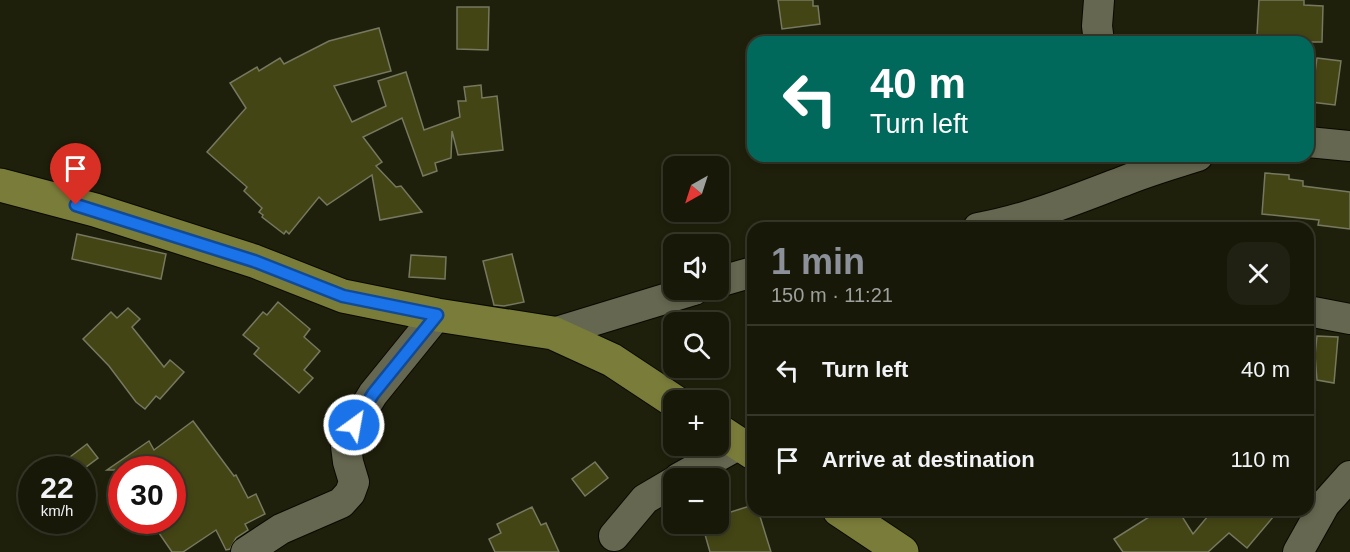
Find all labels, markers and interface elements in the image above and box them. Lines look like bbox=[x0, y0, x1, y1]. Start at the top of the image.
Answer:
icon: left bbox=[771, 60, 849, 138]
text: 40 m bbox=[870, 60, 966, 107]
text: Turn left bbox=[870, 109, 968, 139]
pin bbox=[50, 143, 101, 205]
icon: arrive bbox=[59, 152, 92, 185]
north arrow bbox=[663, 156, 729, 222]
map controls bbox=[663, 156, 729, 534]
button: sound bbox=[663, 234, 729, 300]
text: 1 min bbox=[771, 241, 865, 282]
button: close bbox=[1227, 242, 1290, 305]
text: 150 m · 11:21 bbox=[771, 284, 893, 306]
button: search bbox=[663, 312, 729, 378]
icon: left bbox=[771, 354, 804, 387]
text: Turn left bbox=[822, 357, 908, 382]
text: 40 m bbox=[1241, 357, 1290, 382]
button: + bbox=[663, 390, 729, 456]
position arrow bbox=[322, 393, 386, 457]
icon: arrive bbox=[771, 444, 804, 477]
text: Arrive at destination bbox=[822, 447, 1035, 472]
text: 110 m bbox=[1230, 447, 1290, 472]
speed limit sign: 30 bbox=[108, 456, 186, 534]
button: − bbox=[663, 468, 729, 534]
text: 22 bbox=[40, 471, 74, 504]
text: km/h bbox=[41, 502, 73, 519]

